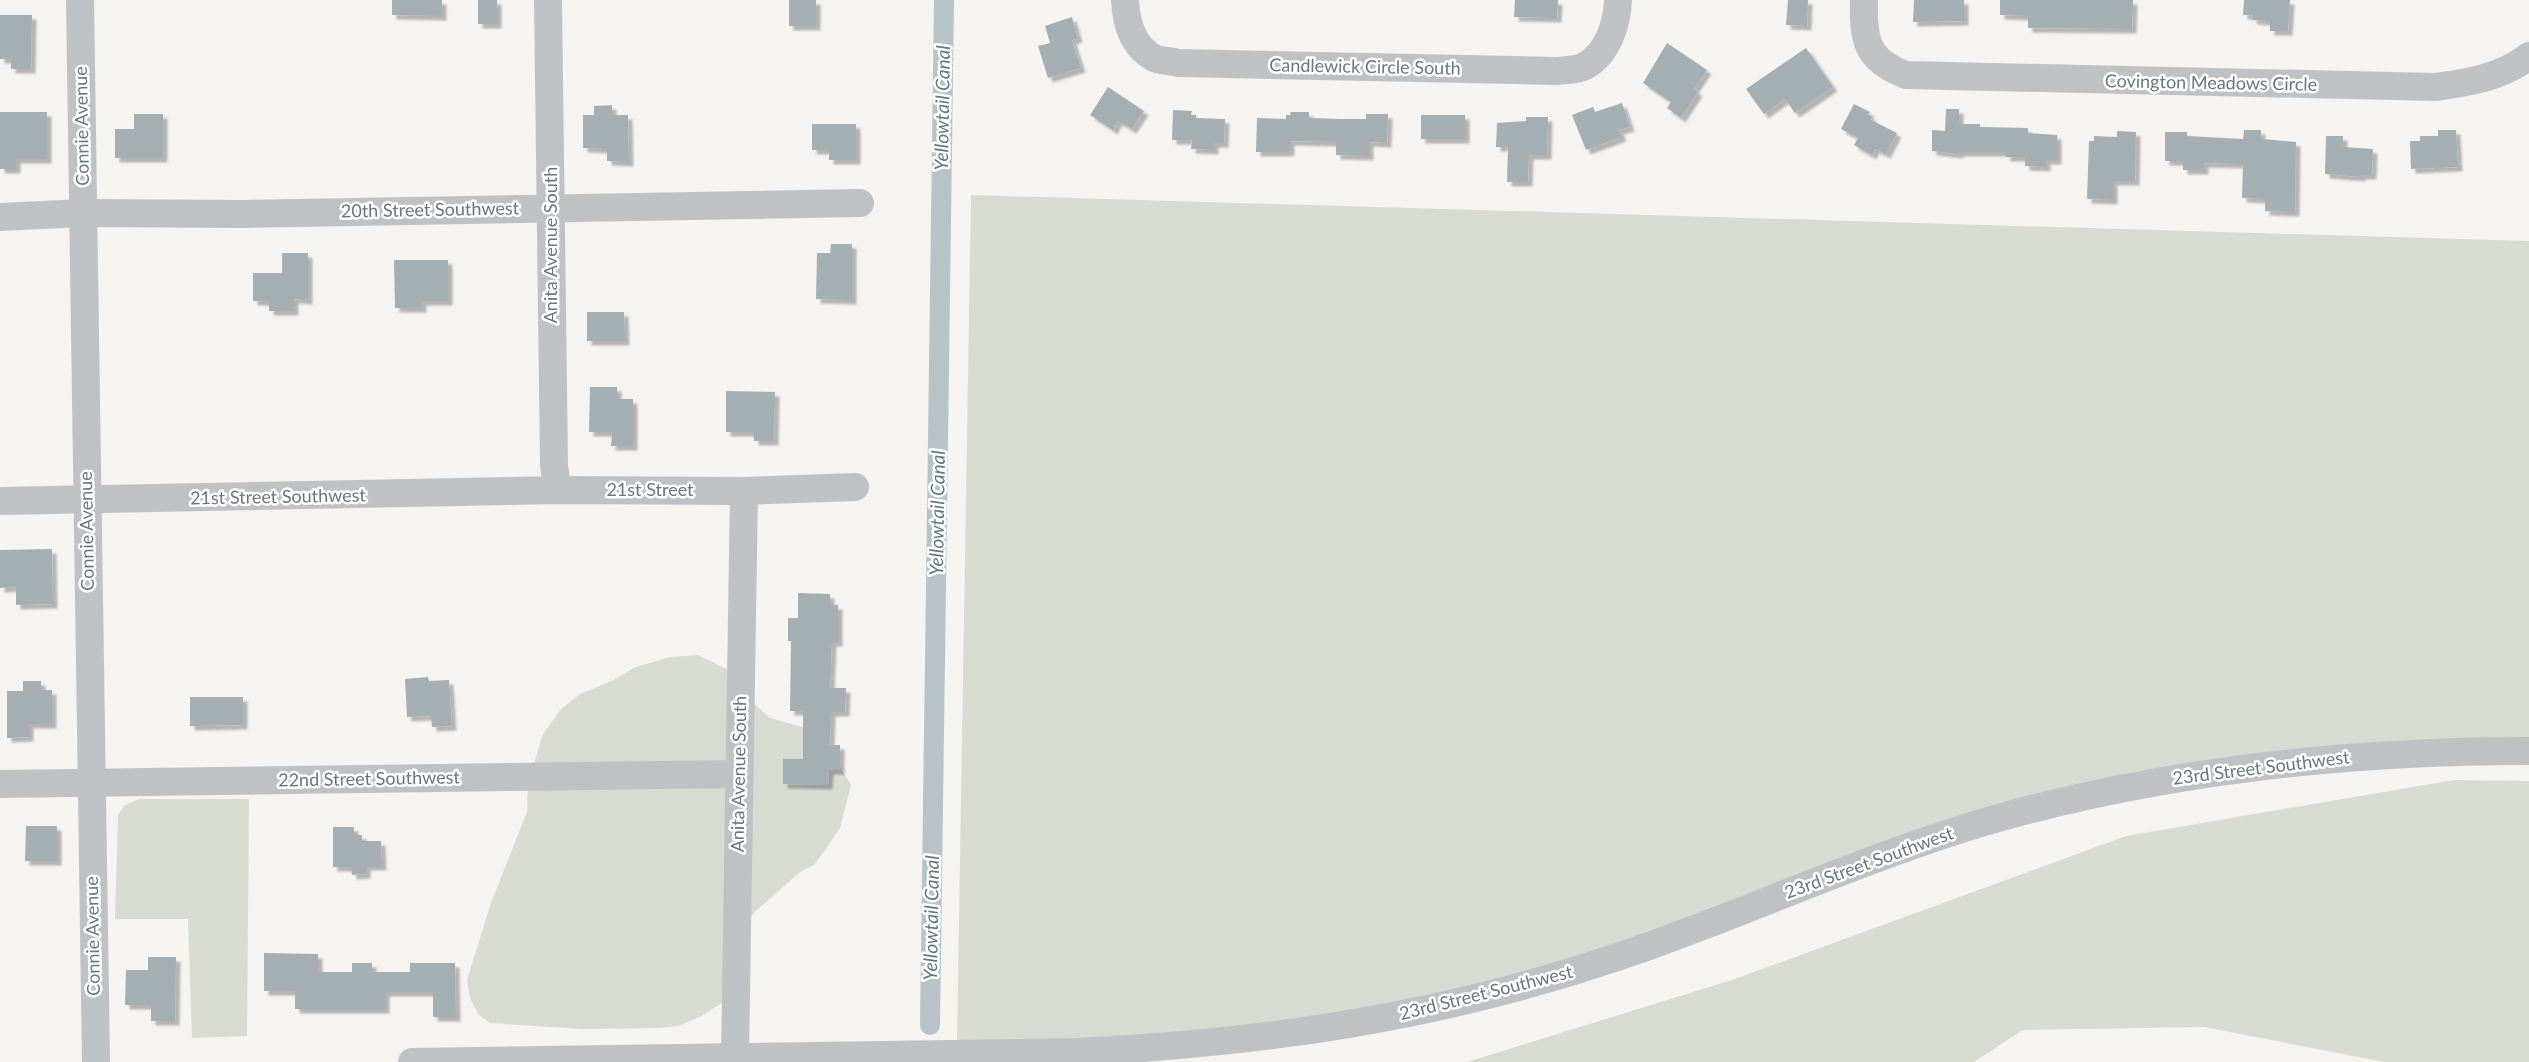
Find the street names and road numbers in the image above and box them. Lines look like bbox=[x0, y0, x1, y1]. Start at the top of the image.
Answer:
street label: Candlewick Circle South bbox=[1269, 53, 1461, 79]
street label: Connie Avenue bbox=[69, 66, 93, 186]
street label: Covington Meadows Circle bbox=[2105, 69, 2317, 95]
street label: Anita Avenue South bbox=[539, 167, 561, 323]
street label: 20th Street Southwest bbox=[341, 196, 520, 222]
street label: Connie Avenue bbox=[74, 471, 98, 591]
street label: 21st Street bbox=[606, 478, 694, 500]
street label: 21st Street Southwest bbox=[190, 483, 367, 509]
street label: Anita Avenue South bbox=[726, 696, 750, 852]
street label: 23rd Street Southwest bbox=[2171, 745, 2351, 789]
street label: 22nd Street Southwest bbox=[278, 765, 461, 791]
street label: 23rd Street Southwest bbox=[1781, 821, 1957, 903]
street label: Connie Avenue bbox=[80, 876, 104, 996]
street label: 23rd Street Southwest bbox=[1397, 960, 1575, 1024]

